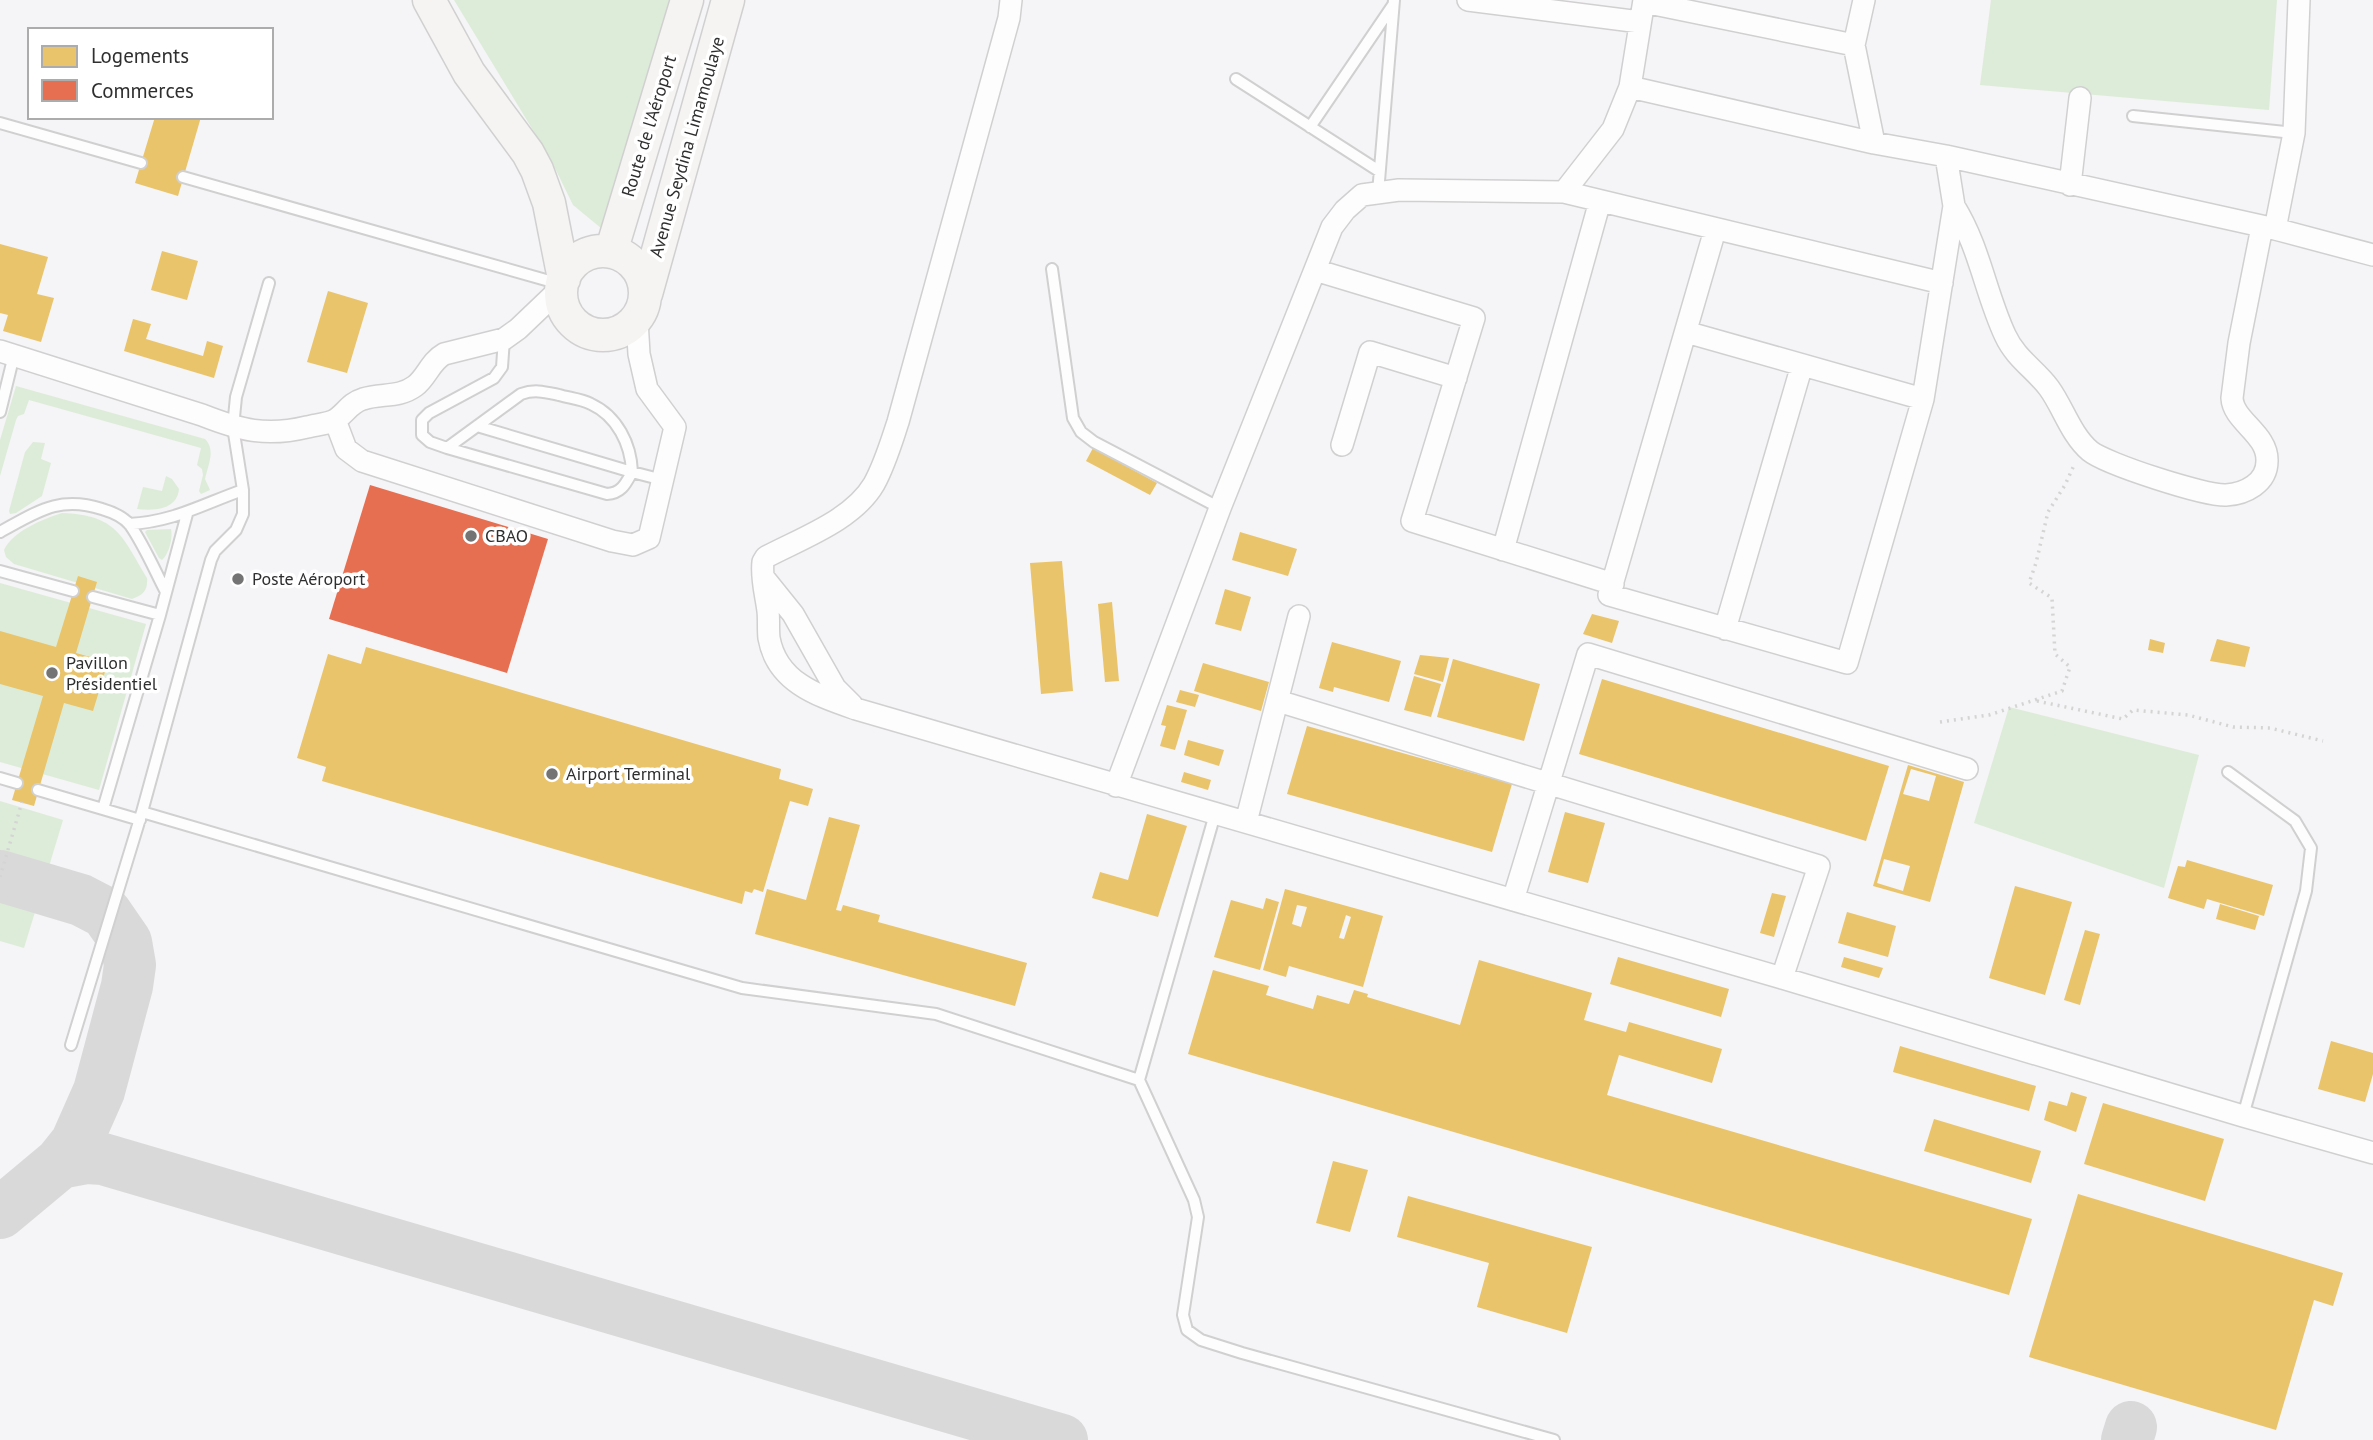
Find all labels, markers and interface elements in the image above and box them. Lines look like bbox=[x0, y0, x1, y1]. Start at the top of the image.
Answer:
legend bbox=[28, 28, 273, 119]
street label: Avenue Seydina Limamoulaye bbox=[644, 34, 729, 260]
text: Logements bbox=[91, 42, 189, 69]
street label: Route de l'Aéroport bbox=[616, 52, 681, 200]
text: Commerces bbox=[91, 77, 194, 104]
place label: CBAO bbox=[485, 524, 528, 547]
marker: CBAO bbox=[463, 528, 479, 544]
place label: Poste Aéroport bbox=[252, 567, 365, 590]
marker: Poste Aéroport bbox=[230, 571, 246, 587]
place label: Pavillon Présidentiel bbox=[66, 651, 158, 695]
marker: Pavillon Présidentiel bbox=[44, 665, 60, 681]
place label: Airport Terminal bbox=[566, 762, 691, 785]
marker: Airport Terminal bbox=[544, 766, 560, 782]

